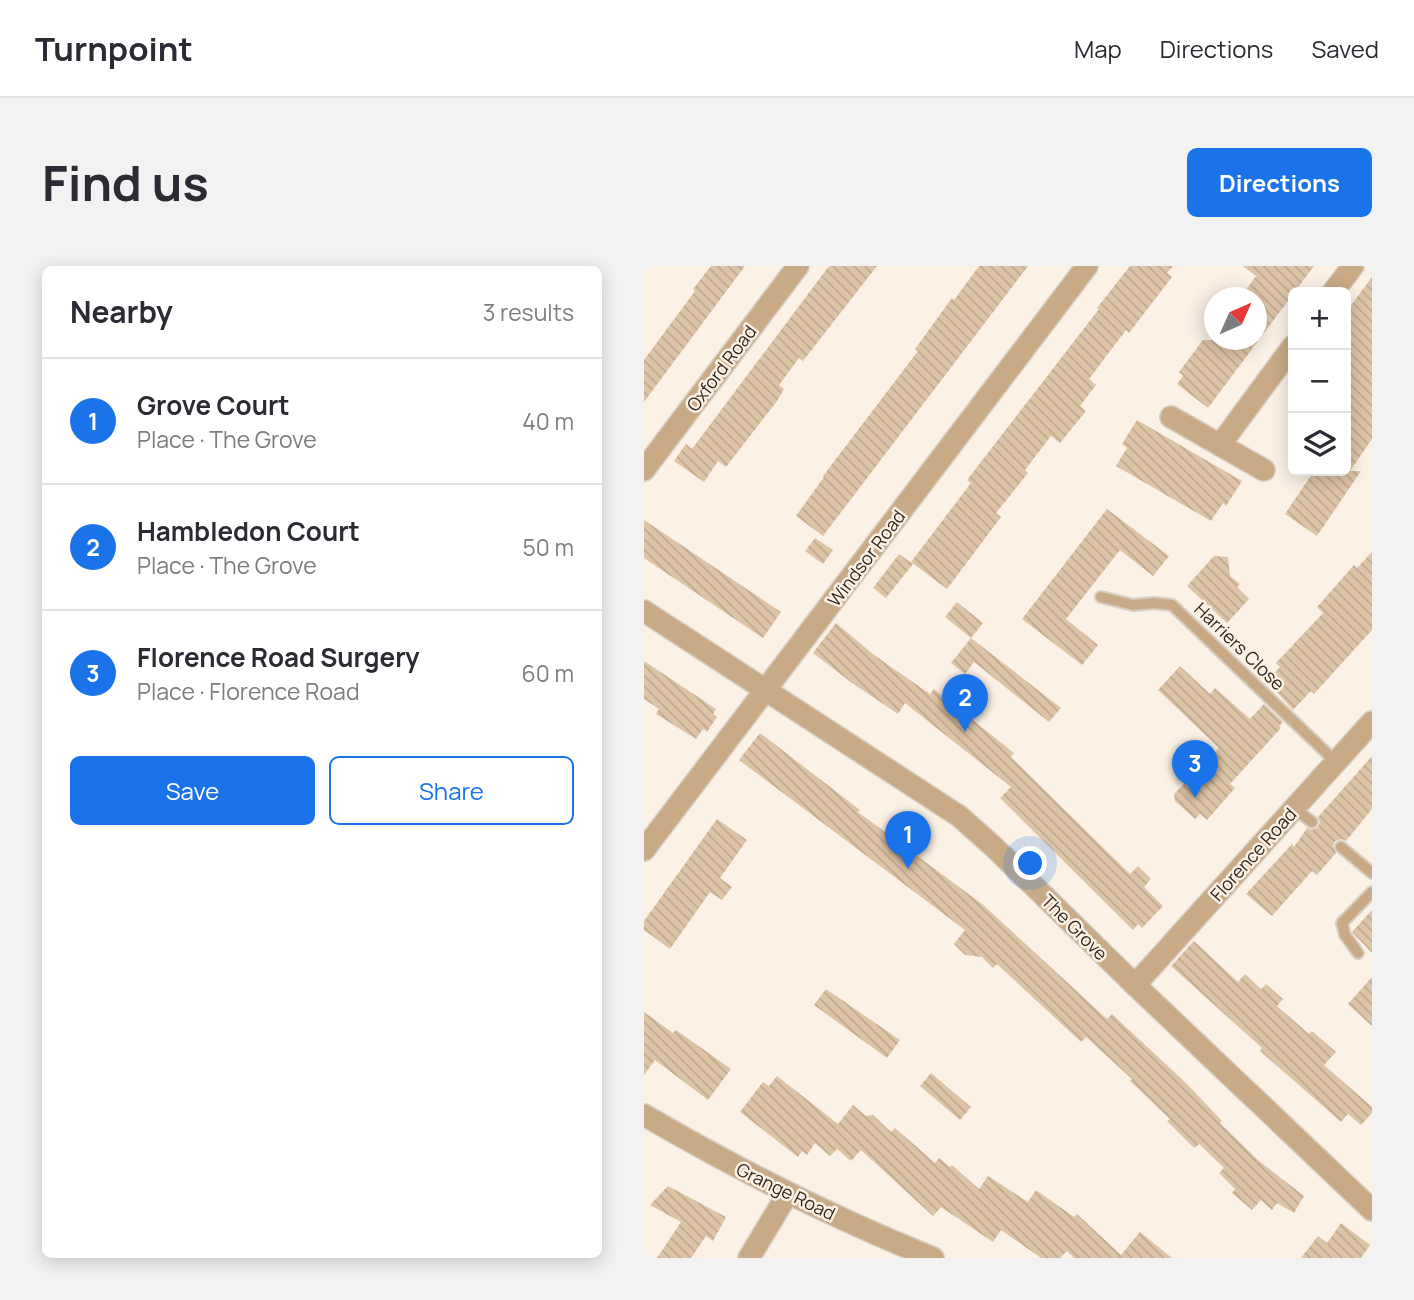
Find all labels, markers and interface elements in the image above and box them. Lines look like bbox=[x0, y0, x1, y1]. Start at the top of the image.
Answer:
text: Turnpoint bbox=[35, 26, 193, 71]
text: Map bbox=[1074, 32, 1122, 65]
text: Directions bbox=[1160, 32, 1273, 65]
text: Saved bbox=[1311, 32, 1379, 65]
button: Directions bbox=[1187, 148, 1372, 217]
text: Find us bbox=[42, 149, 209, 216]
north arrow bbox=[1204, 287, 1267, 350]
map controls bbox=[1288, 287, 1351, 476]
button: + bbox=[1288, 287, 1351, 350]
text: Nearby bbox=[70, 291, 173, 332]
text: 3 results bbox=[483, 296, 574, 328]
street label: Oxford Road bbox=[681, 320, 761, 416]
button: − bbox=[1288, 350, 1351, 413]
text: Grove Court bbox=[137, 387, 290, 423]
text: 1 bbox=[88, 405, 98, 437]
text: 40 m bbox=[522, 405, 574, 437]
button: layers bbox=[1288, 413, 1351, 476]
text: Place · The Grove bbox=[137, 423, 317, 455]
street label: Windsor Road bbox=[822, 505, 910, 611]
text: Hambledon Court bbox=[137, 513, 360, 549]
text: 2 bbox=[86, 531, 100, 563]
text: 50 m bbox=[523, 531, 574, 563]
text: Place · The Grove bbox=[137, 549, 317, 581]
street label: Harriers Close bbox=[1190, 597, 1290, 695]
text: Florence Road Surgery bbox=[137, 639, 420, 675]
text: 3 bbox=[86, 657, 100, 689]
text: 60 m bbox=[522, 657, 574, 689]
pin: 2 bbox=[942, 674, 988, 732]
text: Place · Florence Road bbox=[137, 675, 360, 707]
pin: 3 bbox=[1172, 740, 1218, 798]
button: Save bbox=[70, 756, 315, 825]
button: Share bbox=[329, 756, 574, 825]
street label: Florence Road bbox=[1205, 802, 1301, 906]
pin: 1 bbox=[885, 811, 931, 869]
your location bbox=[1013, 846, 1047, 880]
street label: The Grove bbox=[1037, 889, 1113, 965]
street label: Grange Road bbox=[733, 1157, 839, 1225]

